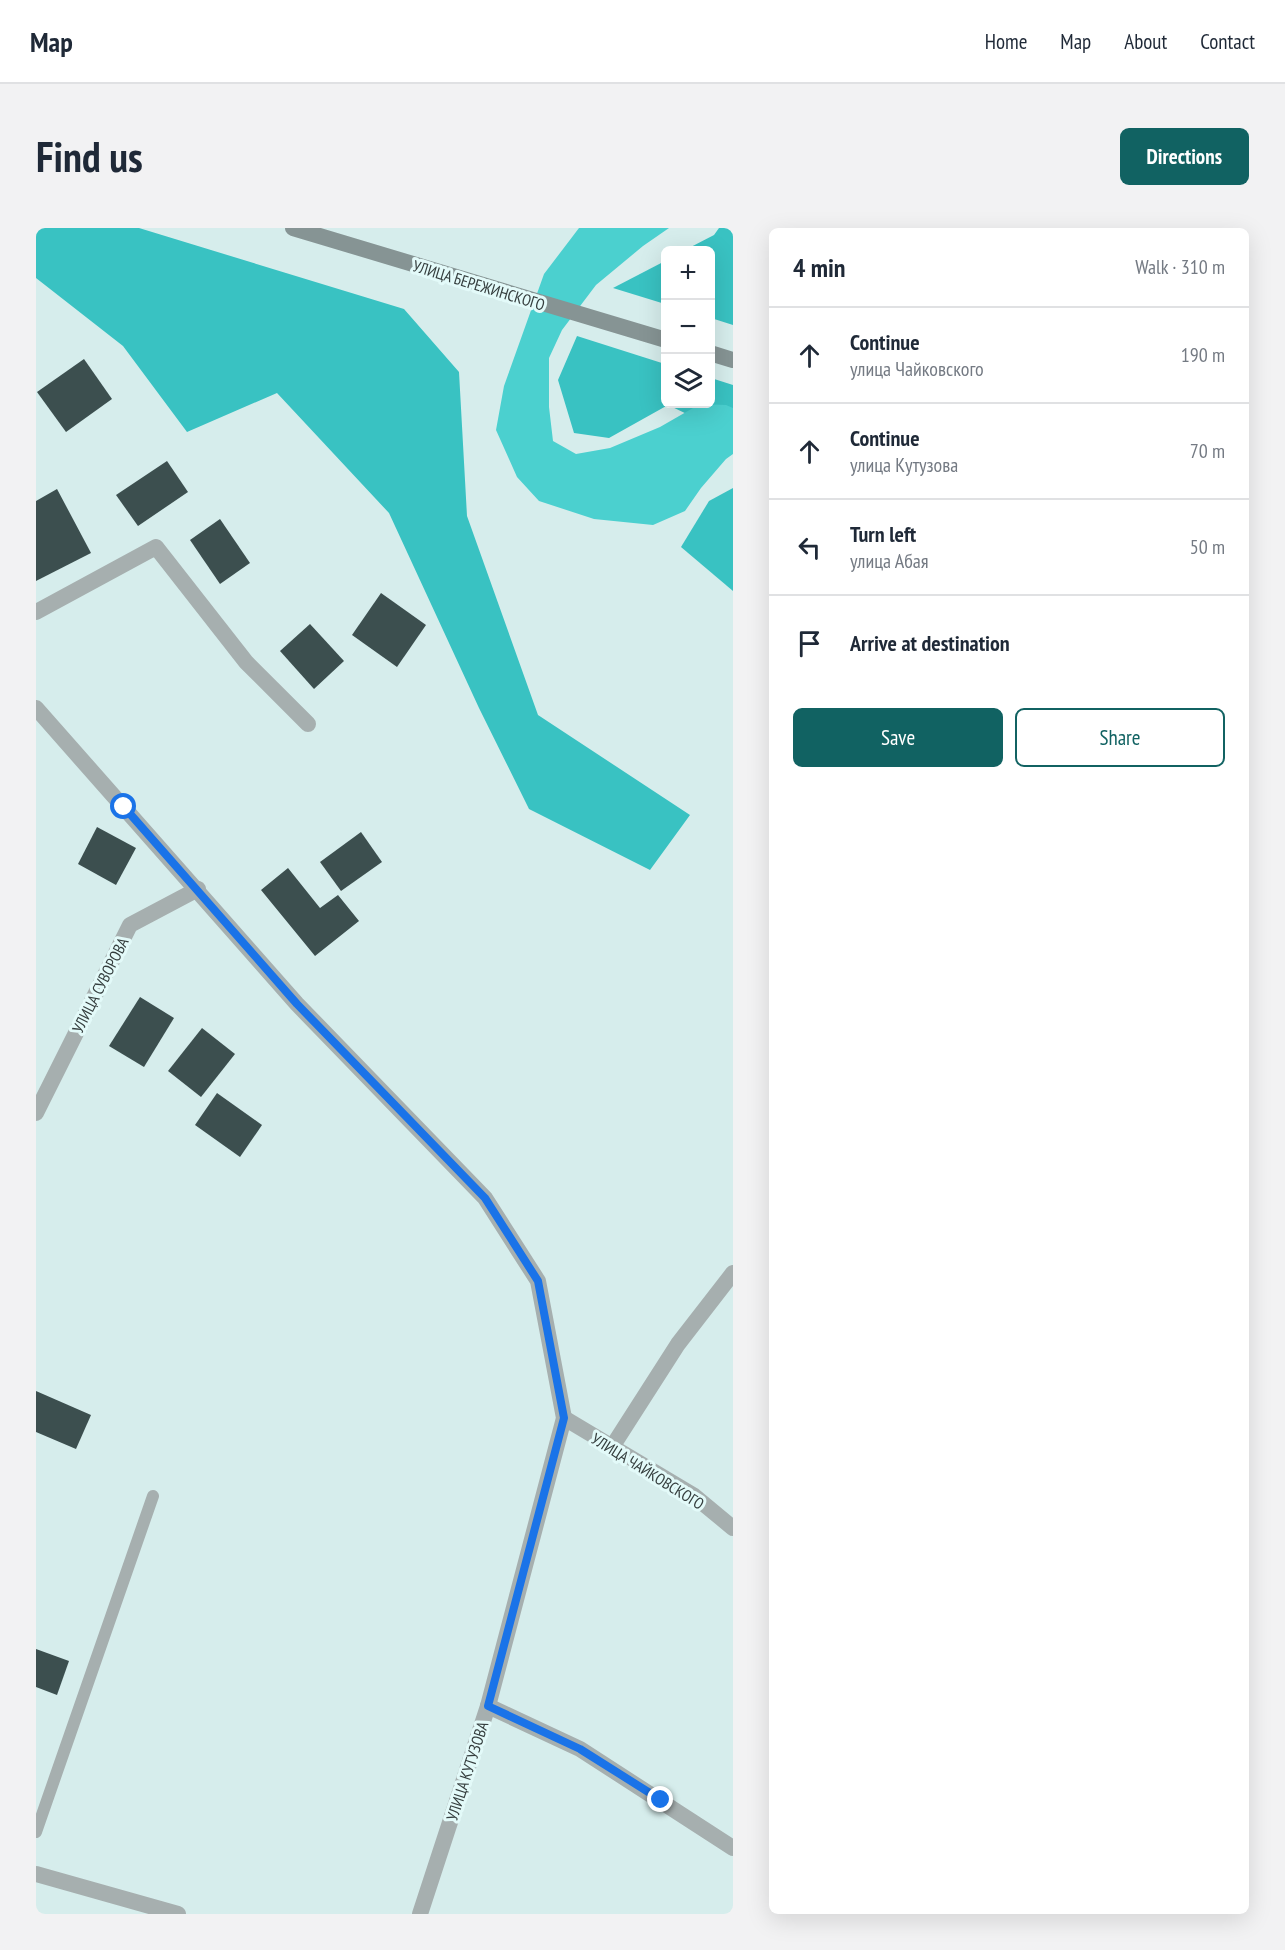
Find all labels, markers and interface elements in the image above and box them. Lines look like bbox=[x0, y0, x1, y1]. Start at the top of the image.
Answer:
text: Map bbox=[30, 23, 73, 60]
text: Home bbox=[985, 28, 1027, 55]
text: Map bbox=[1060, 28, 1091, 55]
text: About bbox=[1124, 28, 1167, 55]
text: Contact bbox=[1200, 28, 1255, 55]
button: Directions bbox=[1120, 128, 1249, 185]
text: Find us bbox=[36, 129, 143, 184]
map controls bbox=[661, 246, 715, 408]
button: + bbox=[661, 246, 715, 300]
text: 4 min bbox=[793, 251, 846, 284]
text: Walk · 310 m bbox=[1135, 254, 1225, 280]
street label: УЛИЦА БЕРЕЖИНСКОГО bbox=[411, 255, 548, 315]
button: − bbox=[661, 300, 715, 354]
text: Continue bbox=[850, 328, 920, 356]
icon: ahead bbox=[793, 339, 826, 372]
text: 190 m bbox=[1181, 342, 1225, 368]
button: layers bbox=[661, 354, 715, 408]
text: улица Чайковского bbox=[850, 356, 984, 382]
text: Continue bbox=[850, 424, 920, 452]
icon: ahead bbox=[793, 435, 826, 468]
text: 70 m bbox=[1190, 438, 1225, 464]
text: улица Кутузова bbox=[850, 452, 958, 478]
text: Turn left bbox=[850, 520, 916, 548]
icon: left bbox=[793, 531, 826, 564]
text: 50 m bbox=[1190, 534, 1225, 560]
text: улица Абая bbox=[850, 548, 929, 574]
icon: arrive bbox=[793, 627, 826, 660]
text: Arrive at destination bbox=[850, 629, 1010, 657]
button: Save bbox=[793, 708, 1003, 767]
button: Share bbox=[1015, 708, 1225, 767]
route start bbox=[110, 793, 136, 819]
street label: УЛИЦА СУВОРОВА bbox=[67, 934, 133, 1036]
street label: УЛИЦА ЧАЙКОВСКОГО bbox=[588, 1428, 708, 1514]
street label: УЛИЦА КУТУЗОВА bbox=[442, 1719, 493, 1823]
route end bbox=[647, 1786, 673, 1812]

